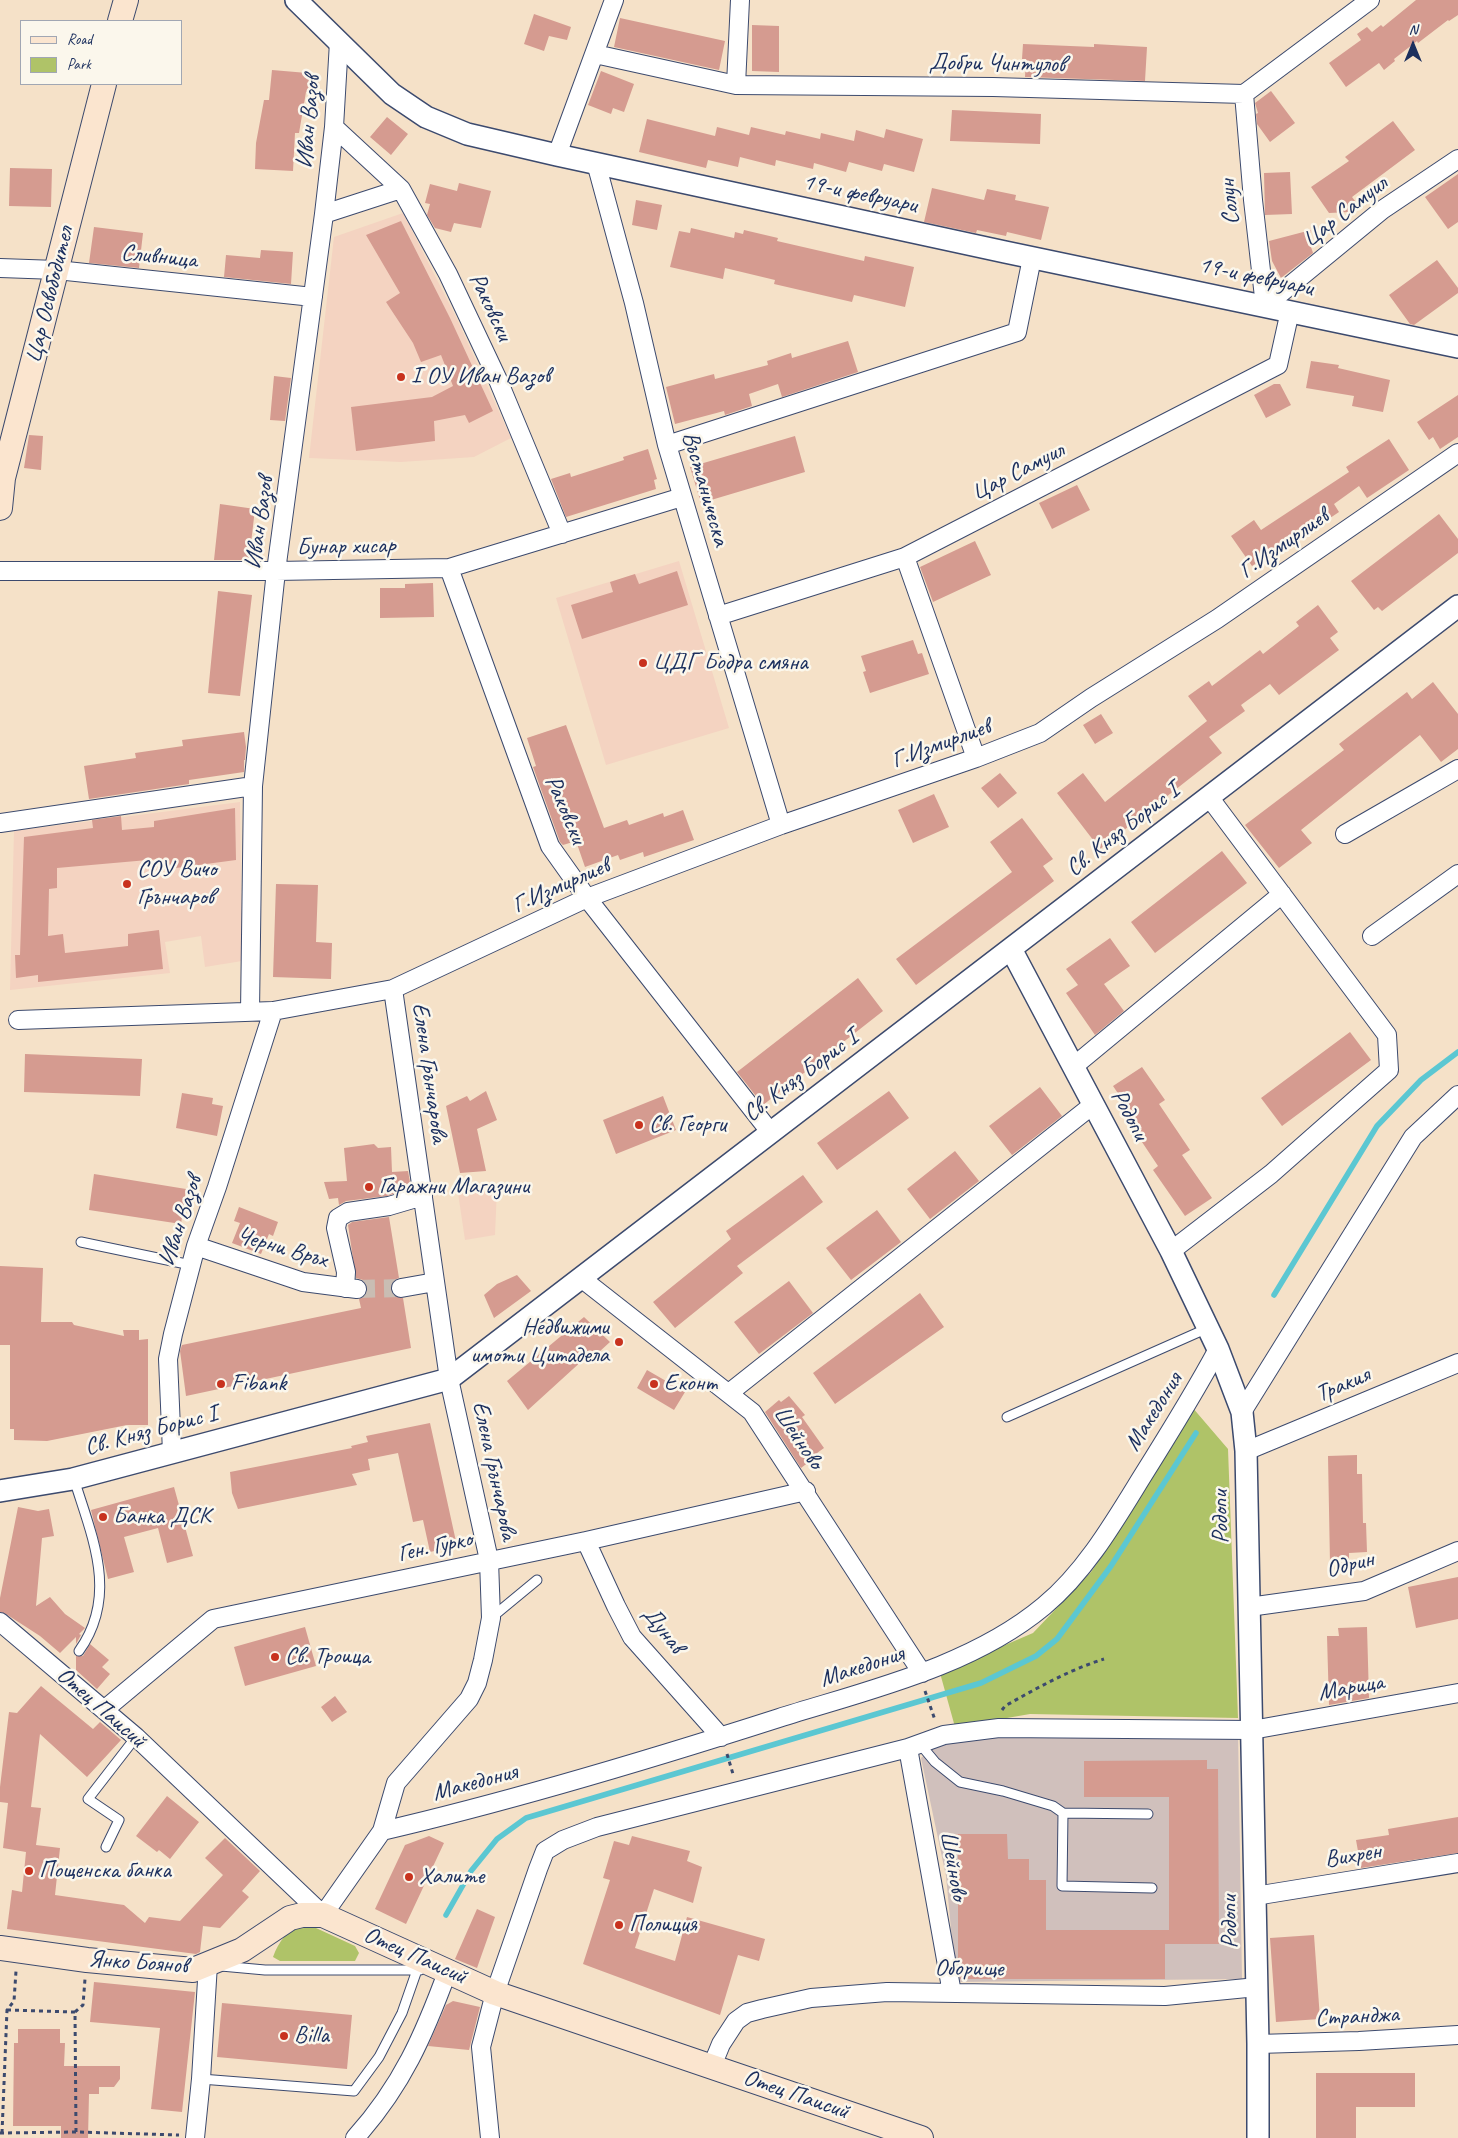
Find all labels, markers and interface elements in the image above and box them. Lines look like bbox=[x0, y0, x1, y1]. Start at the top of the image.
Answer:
legend bbox=[20, 20, 182, 85]
north arrow bbox=[1388, 20, 1438, 70]
text: N bbox=[1409, 21, 1417, 38]
text: Road bbox=[67, 30, 92, 49]
street label: Добри Чинтулов bbox=[929, 48, 1065, 80]
text: Park bbox=[67, 55, 91, 74]
street label: Иван Вазов bbox=[291, 74, 327, 170]
street label: 19-и февруари bbox=[800, 168, 920, 220]
street label: Цар Самуил bbox=[1297, 170, 1393, 254]
street label: Солун bbox=[1213, 178, 1247, 226]
street label: Цар Освободител bbox=[19, 224, 81, 366]
street label: Сливница bbox=[120, 239, 198, 275]
street label: 19-и февруари bbox=[1196, 251, 1316, 303]
street label: Раковски bbox=[462, 269, 518, 345]
place label: I ОУ Иван Вазов bbox=[411, 363, 550, 391]
marker: I ОУ Иван Вазов bbox=[395, 371, 407, 383]
street label: Въстаническа bbox=[675, 428, 735, 550]
street label: Цар Самуил bbox=[967, 436, 1069, 508]
street label: Иван Вазов bbox=[239, 475, 281, 571]
street label: Г.Измирлиев bbox=[1233, 503, 1335, 585]
street label: Бунар хисар bbox=[296, 532, 396, 562]
place label: ЦДГ Бодра смяна bbox=[653, 649, 808, 677]
marker: ЦДГ Бодра смяна bbox=[637, 657, 649, 669]
street label: Г.Измирлиев bbox=[888, 713, 994, 775]
street label: Раковски bbox=[538, 772, 592, 848]
street label: Св. Княз Борис I bbox=[1061, 777, 1185, 883]
street label: Г.Измирлиев bbox=[508, 852, 614, 920]
place label: СОУ Вичо Грънчаров bbox=[137, 856, 217, 912]
marker: СОУ Вичо Грънчаров bbox=[121, 878, 133, 890]
street label: Елена Грънчарова bbox=[405, 1001, 453, 1145]
street label: Св. Княз Борис I bbox=[738, 1024, 864, 1128]
street label: Родопи bbox=[1104, 1085, 1154, 1145]
place label: Св. Георги bbox=[649, 1111, 726, 1139]
marker: Св. Георги bbox=[633, 1119, 645, 1131]
street label: Иван Вазов bbox=[153, 1172, 209, 1270]
place label: Гаражни Магазини bbox=[379, 1173, 529, 1201]
marker: Гаражни Магазини bbox=[363, 1181, 375, 1193]
street label: Черни Връх bbox=[233, 1221, 331, 1275]
place label: Недвижими имоти Цитадела bbox=[470, 1314, 609, 1370]
marker: Недвижими имоти Цитадела bbox=[613, 1336, 625, 1348]
street label: Тракия bbox=[1311, 1361, 1375, 1409]
street label: Македония bbox=[1119, 1368, 1189, 1456]
place label: Fibank bbox=[231, 1370, 286, 1398]
place label: Еконт bbox=[664, 1370, 718, 1398]
marker: Fibank bbox=[215, 1378, 227, 1390]
marker: Еконт bbox=[648, 1378, 660, 1390]
street label: Св. Княз Борис I bbox=[82, 1399, 220, 1463]
street label: Елена Грънчарова bbox=[465, 1399, 523, 1543]
street label: Шейново bbox=[766, 1401, 830, 1475]
street label: Родопи bbox=[1206, 1490, 1236, 1544]
place label: Банка ДСК bbox=[113, 1503, 211, 1531]
marker: Банка ДСК bbox=[97, 1511, 109, 1523]
street label: Ген. Гурко bbox=[395, 1525, 475, 1569]
street label: Одрин bbox=[1323, 1545, 1377, 1585]
street label: Дунав bbox=[636, 1601, 690, 1659]
street label: Македония bbox=[816, 1640, 908, 1694]
place label: Св. Троица bbox=[285, 1643, 370, 1671]
marker: Св. Троица bbox=[269, 1651, 281, 1663]
street label: Отец Паисий bbox=[50, 1661, 152, 1755]
street label: Марица bbox=[1316, 1668, 1386, 1708]
street label: Македония bbox=[429, 1758, 521, 1808]
street label: Шейново bbox=[933, 1829, 973, 1903]
street label: Вихрен bbox=[1323, 1837, 1383, 1875]
place label: Пощенска банка bbox=[39, 1857, 171, 1885]
place label: Халите bbox=[419, 1863, 484, 1891]
marker: Пощенска банка bbox=[23, 1865, 35, 1877]
marker: Халите bbox=[403, 1871, 415, 1883]
street label: Родопи bbox=[1215, 1895, 1245, 1949]
place label: Полиция bbox=[629, 1911, 697, 1939]
marker: Полиция bbox=[613, 1919, 625, 1931]
street label: Отец Паисий bbox=[359, 1921, 471, 1991]
street label: Янко Боянов bbox=[87, 1945, 189, 1981]
street label: Оборище bbox=[934, 1954, 1004, 1984]
street label: Странджа bbox=[1314, 2000, 1400, 2034]
place label: Billa bbox=[294, 2022, 329, 2050]
marker: Billa bbox=[278, 2030, 290, 2042]
street label: Отец Паисий bbox=[739, 2064, 853, 2126]

